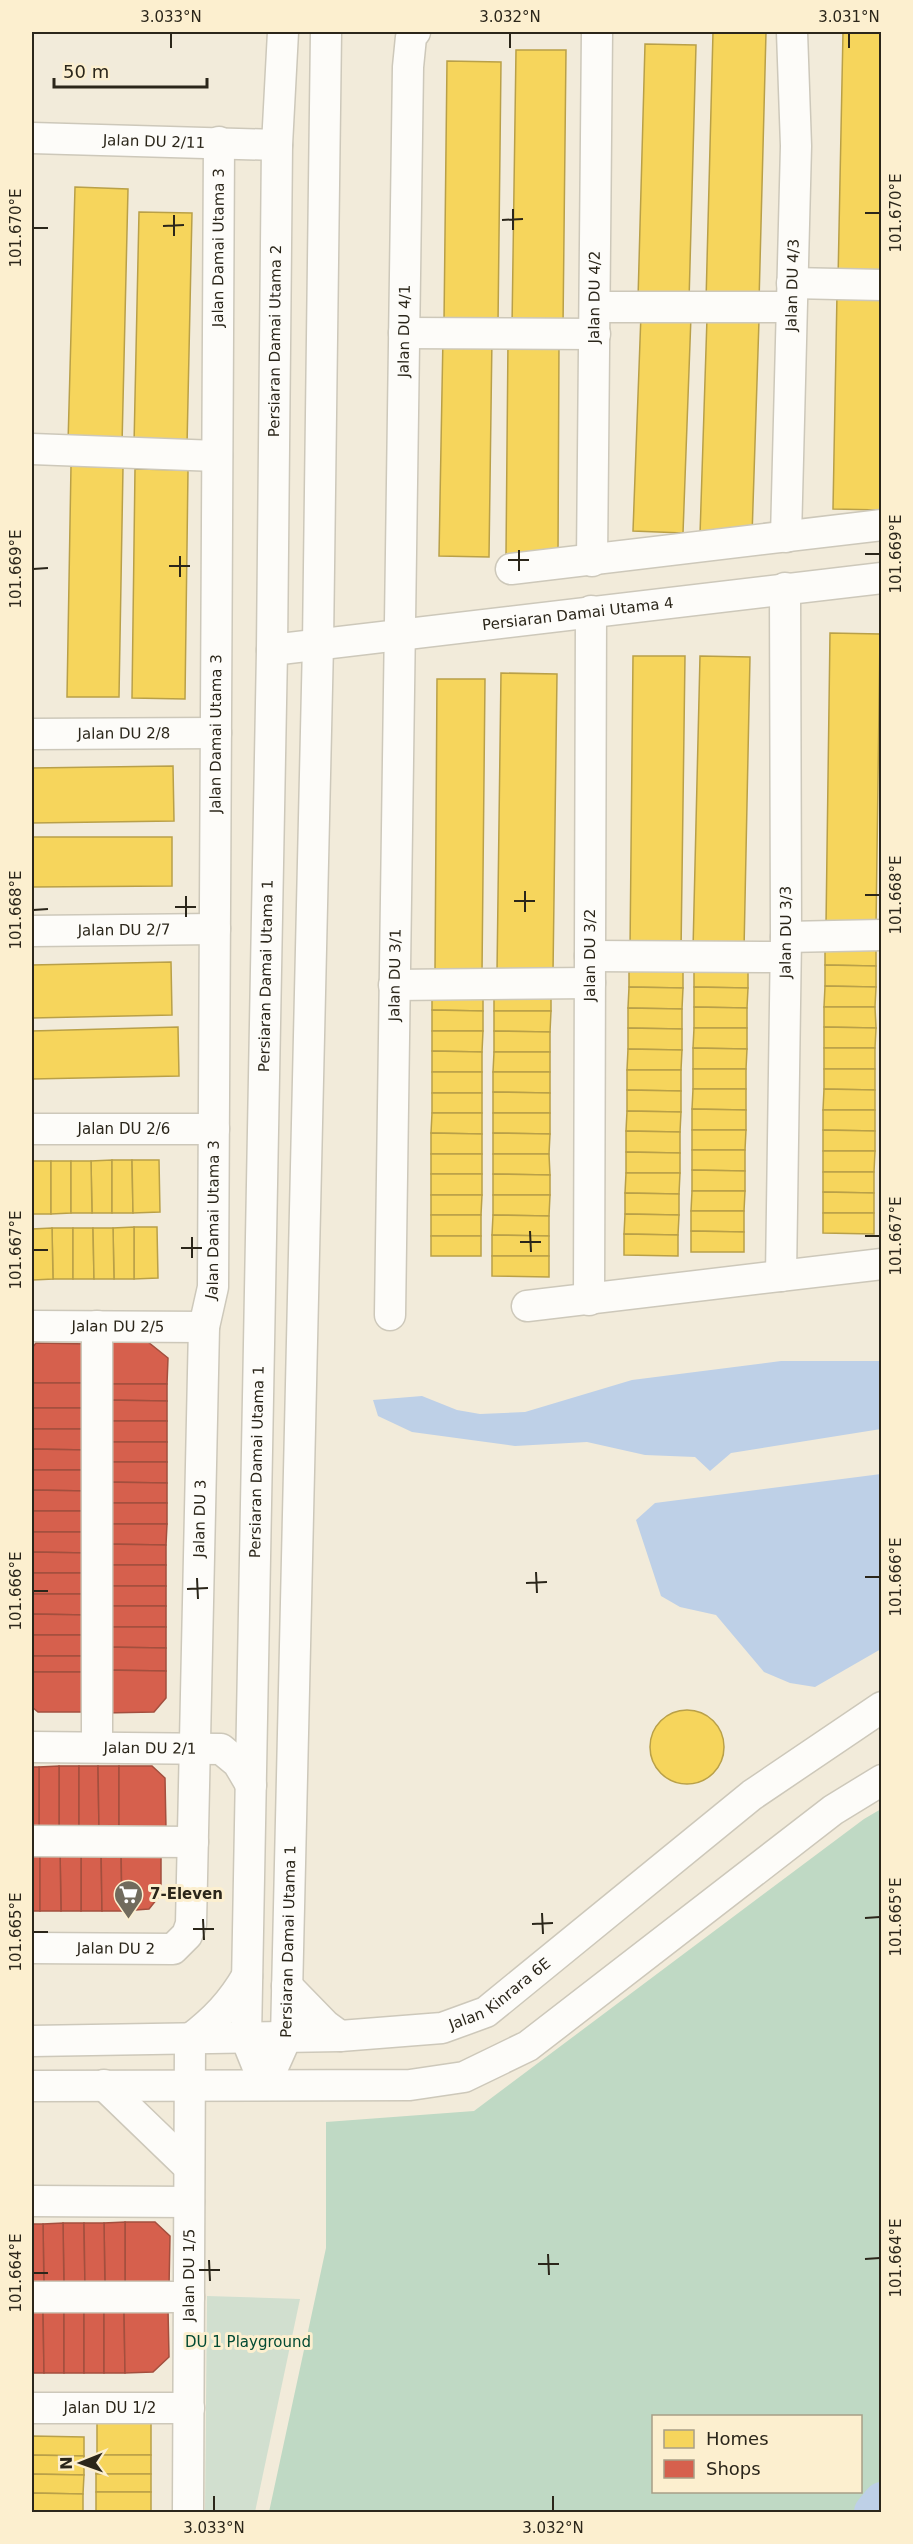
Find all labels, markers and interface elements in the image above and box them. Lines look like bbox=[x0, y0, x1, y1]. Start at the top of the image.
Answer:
text: 3.033°N bbox=[140, 8, 202, 26]
text: 3.032°N bbox=[479, 8, 541, 26]
text: 3.031°N bbox=[818, 8, 880, 26]
scale bar bbox=[54, 51, 207, 89]
text: 50 m bbox=[63, 61, 109, 82]
street label: Jalan DU 2/11 bbox=[102, 131, 205, 152]
street label: Jalan Damai Utama 3 bbox=[209, 168, 228, 328]
text: 101.670°E bbox=[887, 173, 905, 253]
text: 101.670°E bbox=[7, 188, 25, 268]
street label: Jalan DU 4/3 bbox=[782, 238, 803, 333]
street label: Persiaran Damai Utama 2 bbox=[265, 245, 285, 437]
street label: Jalan DU 4/2 bbox=[585, 251, 604, 344]
street label: Jalan DU 4/1 bbox=[395, 285, 414, 379]
text: 101.669°E bbox=[887, 514, 905, 594]
text: 101.669°E bbox=[7, 529, 25, 609]
street label: Persiaran Damai Utama 4 bbox=[481, 594, 675, 634]
street label: Jalan Damai Utama 3 bbox=[206, 654, 225, 814]
street label: Jalan DU 2/8 bbox=[77, 724, 170, 743]
text: 101.668°E bbox=[887, 855, 905, 935]
text: 101.668°E bbox=[7, 870, 25, 950]
street label: Persiaran Damai Utama 1 bbox=[255, 879, 277, 1072]
street label: Jalan DU 3/3 bbox=[776, 886, 795, 980]
street label: Jalan DU 3/2 bbox=[581, 909, 599, 1002]
street label: Jalan DU 2/7 bbox=[77, 920, 170, 940]
street label: Jalan DU 3/1 bbox=[385, 929, 405, 1023]
street label: Jalan DU 2/6 bbox=[77, 1120, 170, 1138]
street label: Jalan Damai Utama 3 bbox=[201, 1140, 223, 1302]
text: 101.667°E bbox=[887, 1196, 905, 1276]
text: 101.667°E bbox=[7, 1210, 25, 1290]
street label: Jalan DU 2/5 bbox=[71, 1317, 164, 1336]
street label: Persiaran Damai Utama 1 bbox=[246, 1365, 268, 1558]
street label: Jalan DU 3 bbox=[190, 1479, 210, 1559]
text: 101.666°E bbox=[887, 1537, 905, 1617]
text: 101.666°E bbox=[7, 1551, 25, 1631]
street label: Jalan DU 2/1 bbox=[103, 1739, 196, 1758]
street label: Persiaran Damai Utama 1 bbox=[277, 1845, 299, 2038]
text: 101.665°E bbox=[887, 1877, 905, 1957]
supermarket icon: 7-Eleven bbox=[113, 1878, 145, 1920]
place label: 7-Eleven bbox=[150, 1885, 223, 1903]
text: 101.665°E bbox=[7, 1892, 25, 1972]
street label: Jalan DU 2 bbox=[76, 1939, 155, 1958]
street label: Jalan Kinrara 6E bbox=[445, 1954, 554, 2034]
text: 101.664°E bbox=[887, 2218, 905, 2298]
street label: Jalan DU 1/5 bbox=[180, 2229, 198, 2322]
text: 101.664°E bbox=[7, 2233, 25, 2313]
park label: DU 1 Playground bbox=[185, 2333, 311, 2351]
street label: Jalan DU 1/2 bbox=[63, 2399, 156, 2417]
legend bbox=[652, 2415, 862, 2493]
text: Homes bbox=[706, 2428, 769, 2449]
north arrow bbox=[51, 2433, 111, 2493]
text: N bbox=[57, 2456, 76, 2470]
text: Shops bbox=[706, 2458, 761, 2479]
text: 3.033°N bbox=[183, 2519, 245, 2537]
text: 3.032°N bbox=[522, 2519, 584, 2537]

